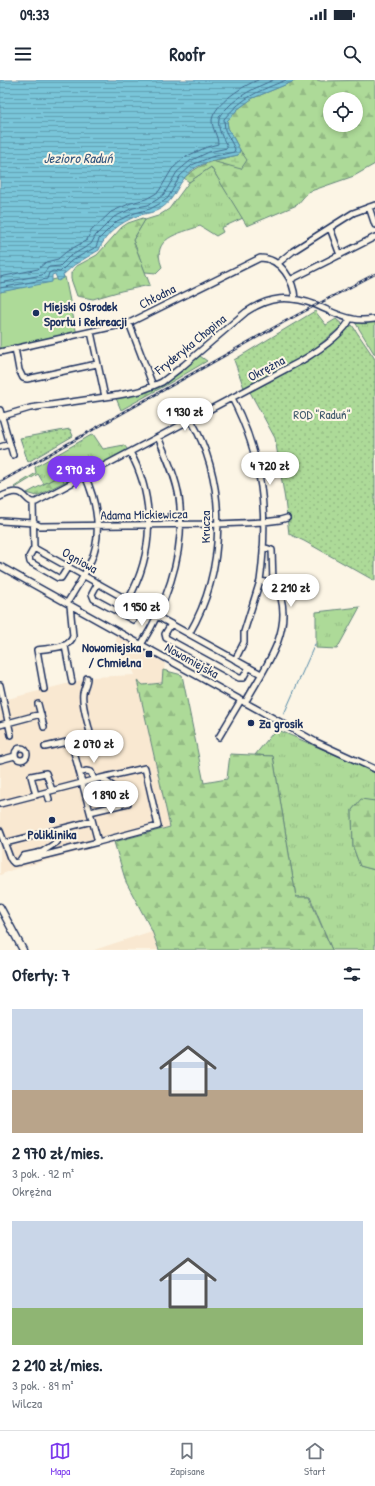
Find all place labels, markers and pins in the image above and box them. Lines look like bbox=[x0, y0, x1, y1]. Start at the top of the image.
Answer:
place label: Miejski Ośrodek Sportu i Rekreacji bbox=[44, 297, 127, 331]
marker: Miejski Ośrodek Sportu i Rekreacji bbox=[31, 308, 41, 318]
pin: 1 930 zł bbox=[144, 398, 226, 432]
pin: 4 720 zł bbox=[229, 452, 311, 486]
pin: 2 970 zł bbox=[35, 456, 117, 490]
pin: 2 210 zł bbox=[250, 574, 332, 608]
pin: 1 950 zł bbox=[101, 593, 183, 627]
place label: Nowomiejska / Chmielna bbox=[82, 638, 142, 671]
marker: Nowomiejska / Chmielna bbox=[144, 649, 154, 659]
place label: Za grosik bbox=[259, 714, 304, 733]
marker: Za grosik bbox=[246, 718, 256, 728]
pin: 2 070 zł bbox=[53, 730, 135, 764]
pin: 1 890 zł bbox=[70, 781, 152, 815]
marker: Poliklinika bbox=[47, 815, 57, 825]
place label: Poliklinika bbox=[28, 825, 77, 843]

